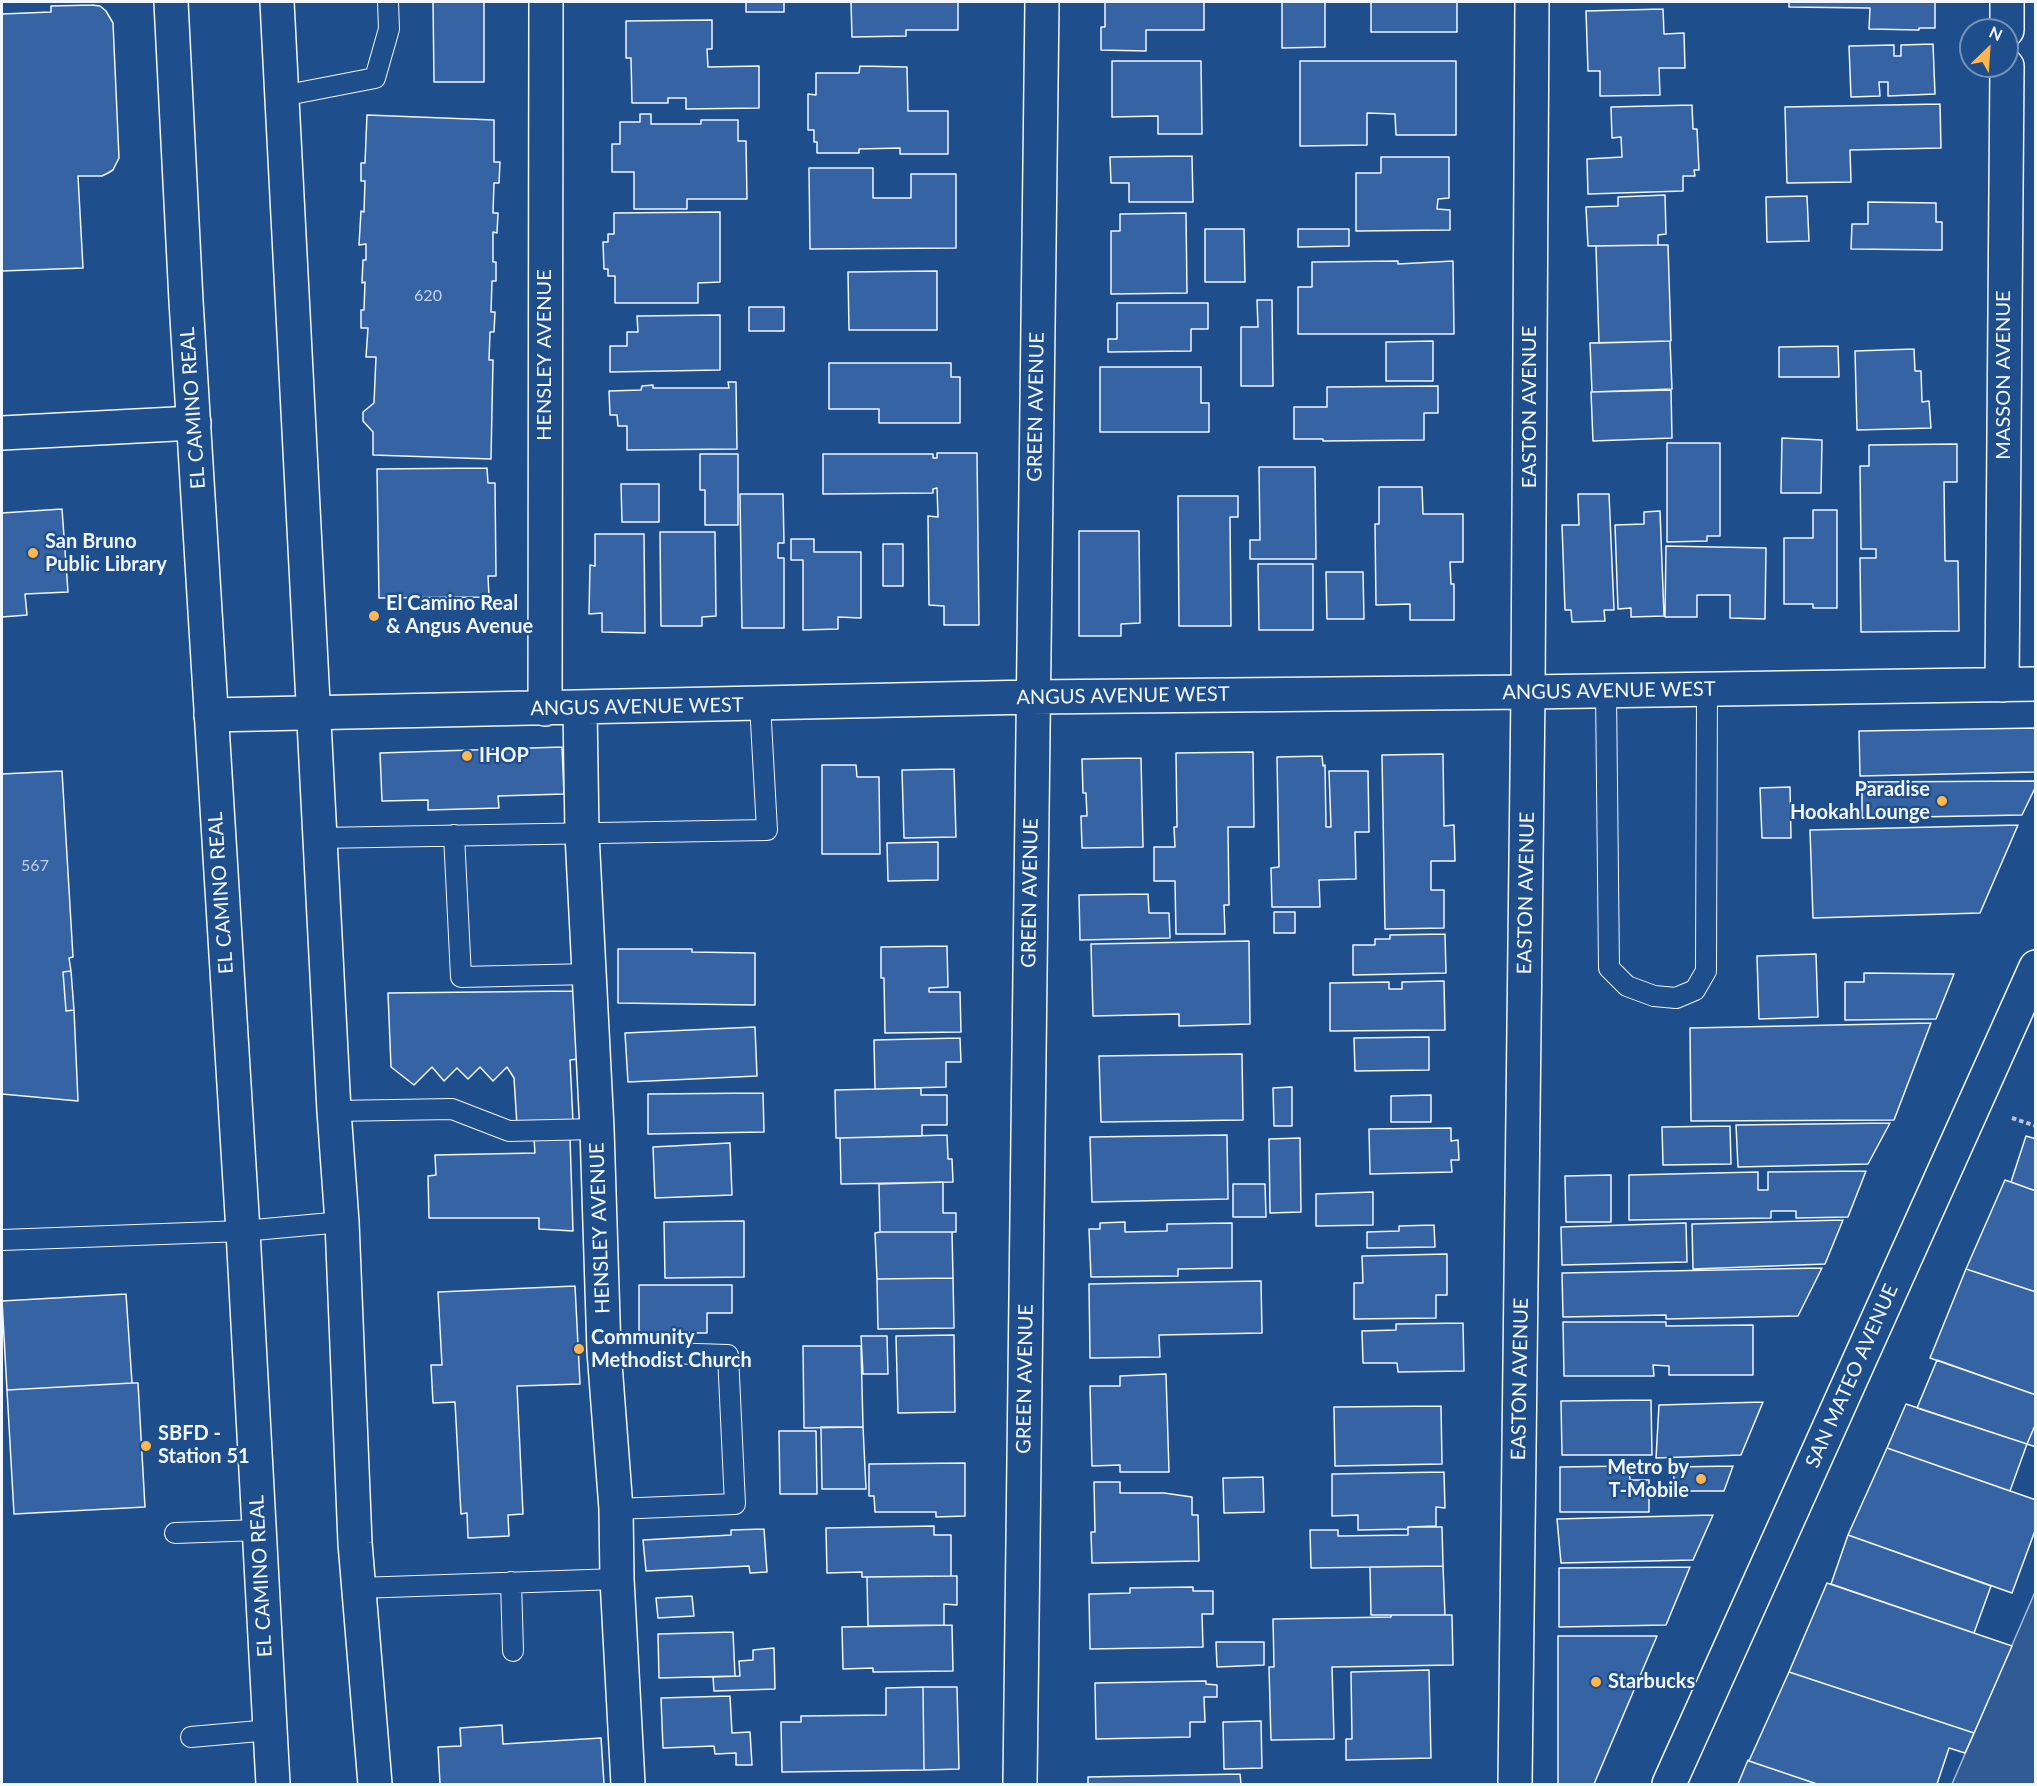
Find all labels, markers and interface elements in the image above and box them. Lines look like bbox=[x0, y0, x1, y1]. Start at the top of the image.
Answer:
north arrow bbox=[1959, 18, 2019, 78]
text: N bbox=[1986, 22, 2006, 44]
street label: HENSLEY AVENUE bbox=[533, 269, 557, 441]
house number: 620 bbox=[414, 286, 442, 306]
street label: MASSON AVENUE bbox=[1992, 290, 2016, 460]
street label: EL CAMINO REAL bbox=[175, 326, 211, 490]
street label: EASTON AVENUE bbox=[1518, 326, 1542, 488]
street label: GREEN AVENUE bbox=[1023, 332, 1049, 482]
place label: San Bruno Public Library bbox=[45, 530, 167, 577]
marker: San Bruno Public Library bbox=[26, 546, 40, 560]
place label: El Camino Real & Angus Avenue bbox=[386, 592, 533, 639]
marker: El Camino Real & Angus Avenue bbox=[367, 609, 381, 623]
street label: ANGUS AVENUE WEST bbox=[1502, 677, 1716, 705]
street label: ANGUS AVENUE WEST bbox=[1016, 682, 1230, 710]
street label: ANGUS AVENUE WEST bbox=[530, 693, 744, 721]
place label: IHOP bbox=[479, 744, 529, 768]
marker: IHOP bbox=[460, 749, 474, 763]
place label: Paradise Hookah Lounge bbox=[1790, 778, 1930, 825]
marker: Paradise Hookah Lounge bbox=[1935, 794, 1949, 808]
street label: EL CAMINO REAL bbox=[203, 811, 239, 975]
street label: EASTON AVENUE bbox=[1513, 812, 1539, 974]
street label: GREEN AVENUE bbox=[1017, 818, 1043, 968]
house number: 567 bbox=[21, 856, 49, 876]
street label: HENSLEY AVENUE bbox=[585, 1142, 615, 1314]
street label: SAN MATEO AVENUE bbox=[1801, 1280, 1903, 1472]
street label: EASTON AVENUE bbox=[1507, 1298, 1533, 1460]
street label: GREEN AVENUE bbox=[1012, 1304, 1038, 1454]
place label: Community Methodist Church bbox=[591, 1326, 752, 1373]
marker: Community Methodist Church bbox=[572, 1342, 586, 1356]
place label: SBFD - Station 51 bbox=[158, 1422, 250, 1469]
marker: SBFD - Station 51 bbox=[139, 1439, 153, 1453]
place label: Metro by T-Mobile bbox=[1607, 1456, 1689, 1503]
marker: Metro by T-Mobile bbox=[1694, 1472, 1708, 1486]
street label: EL CAMINO REAL bbox=[245, 1494, 277, 1658]
place label: Starbucks bbox=[1608, 1670, 1695, 1694]
marker: Starbucks bbox=[1589, 1675, 1603, 1689]

